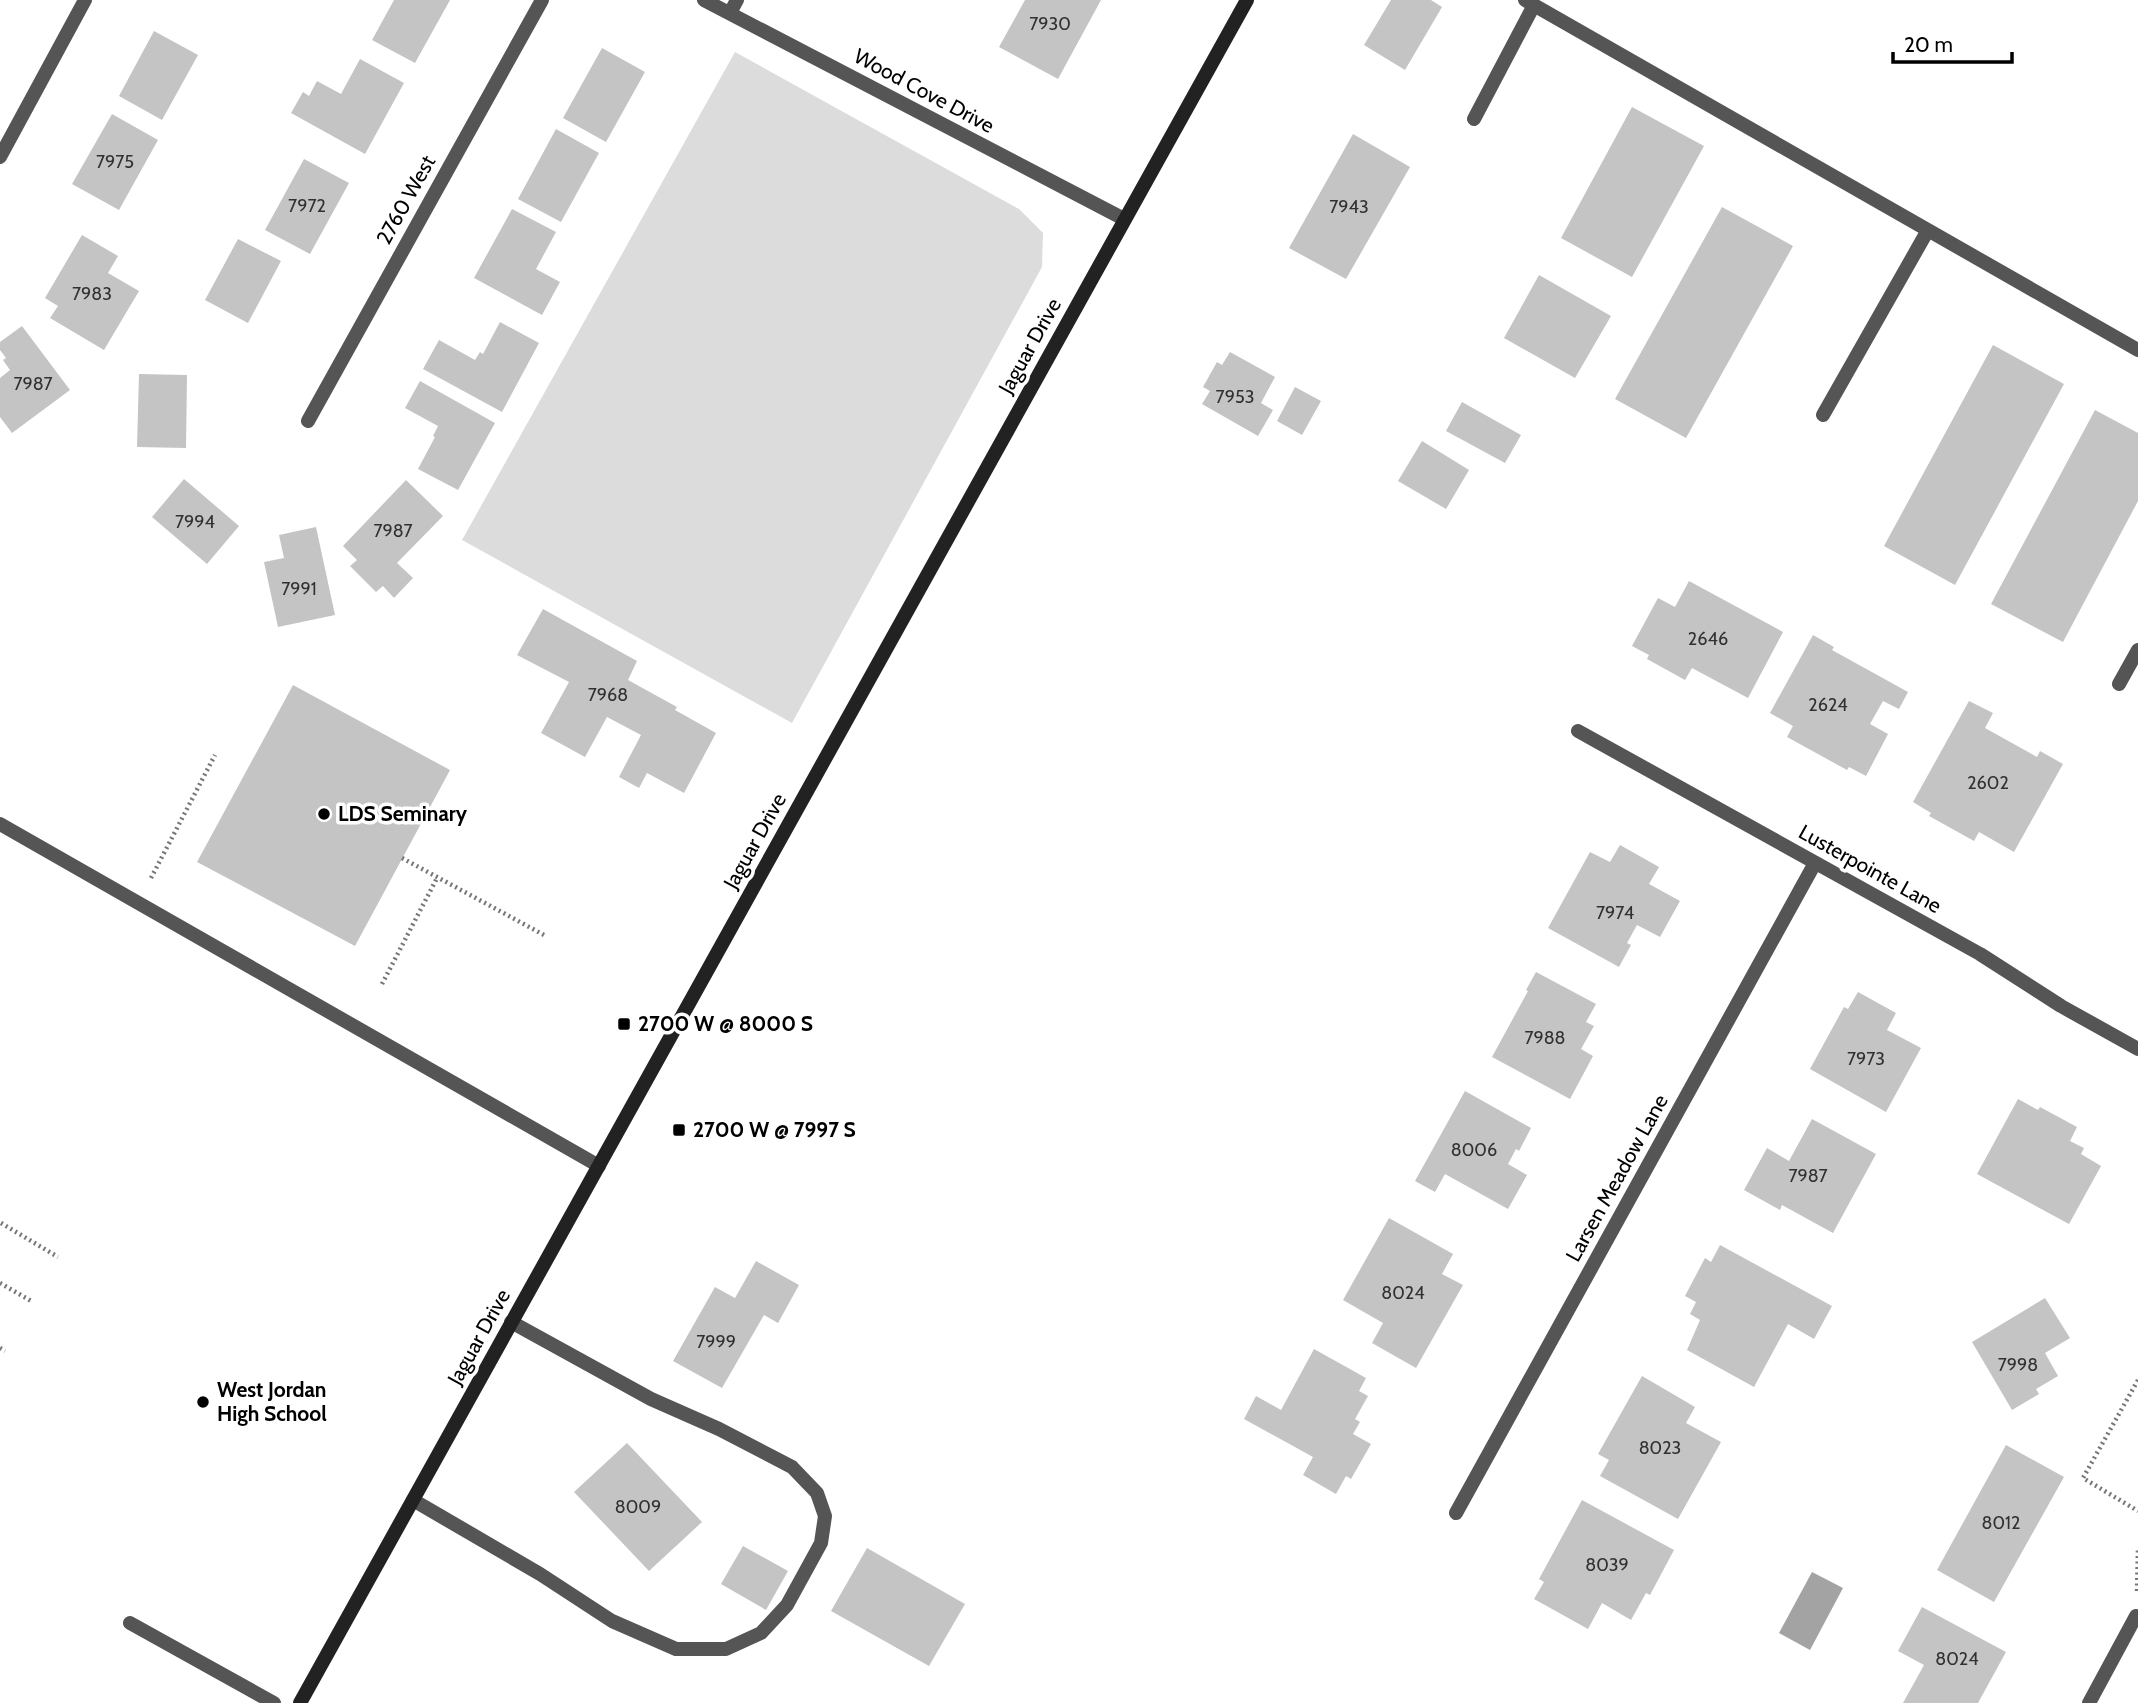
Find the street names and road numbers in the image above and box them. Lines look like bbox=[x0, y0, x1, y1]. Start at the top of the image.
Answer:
street label: Wood Cove Drive bbox=[850, 43, 999, 138]
street label: 2760 West bbox=[371, 151, 440, 249]
street label: Jaguar Drive bbox=[993, 293, 1066, 399]
street label: Jaguar Drive bbox=[718, 788, 791, 894]
street label: Lusterpointe Lane bbox=[1795, 819, 1946, 918]
street label: Larsen Meadow Lane bbox=[1560, 1090, 1673, 1266]
street label: Jaguar Drive bbox=[442, 1284, 515, 1390]

